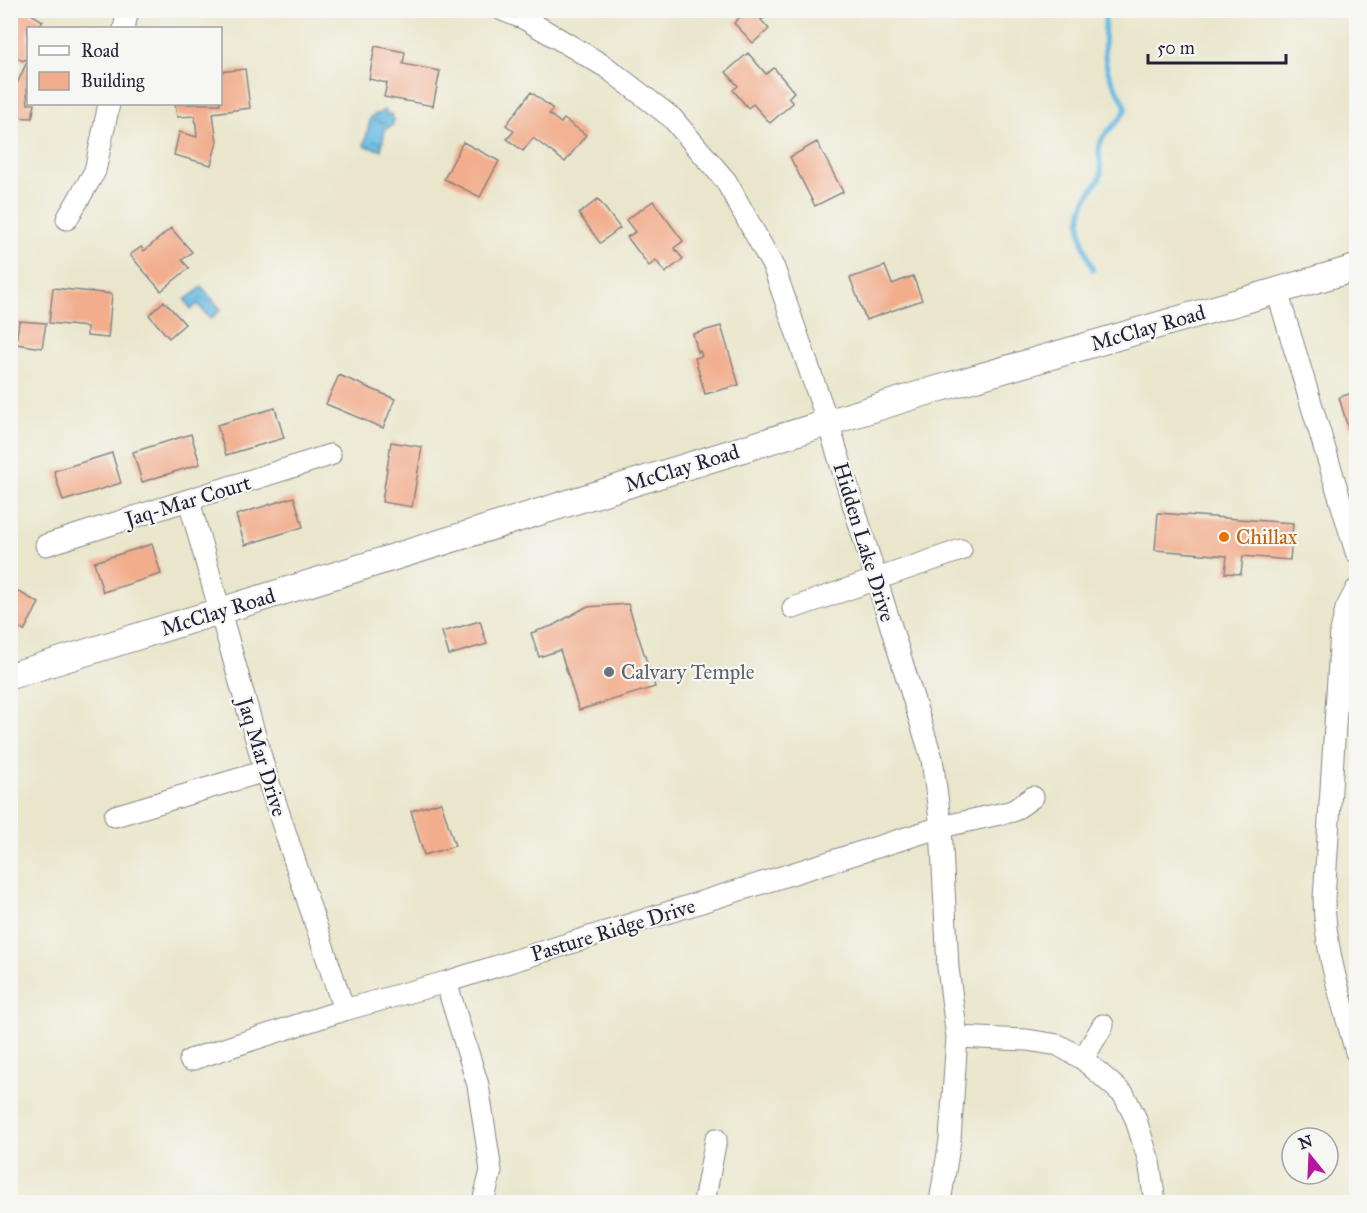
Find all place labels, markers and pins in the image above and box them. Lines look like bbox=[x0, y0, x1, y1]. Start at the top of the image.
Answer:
place label: Chillax bbox=[1236, 524, 1298, 550]
marker: Chillax bbox=[1217, 530, 1231, 544]
place label: Calvary Temple bbox=[621, 659, 755, 685]
marker: Calvary Temple bbox=[602, 665, 616, 679]

